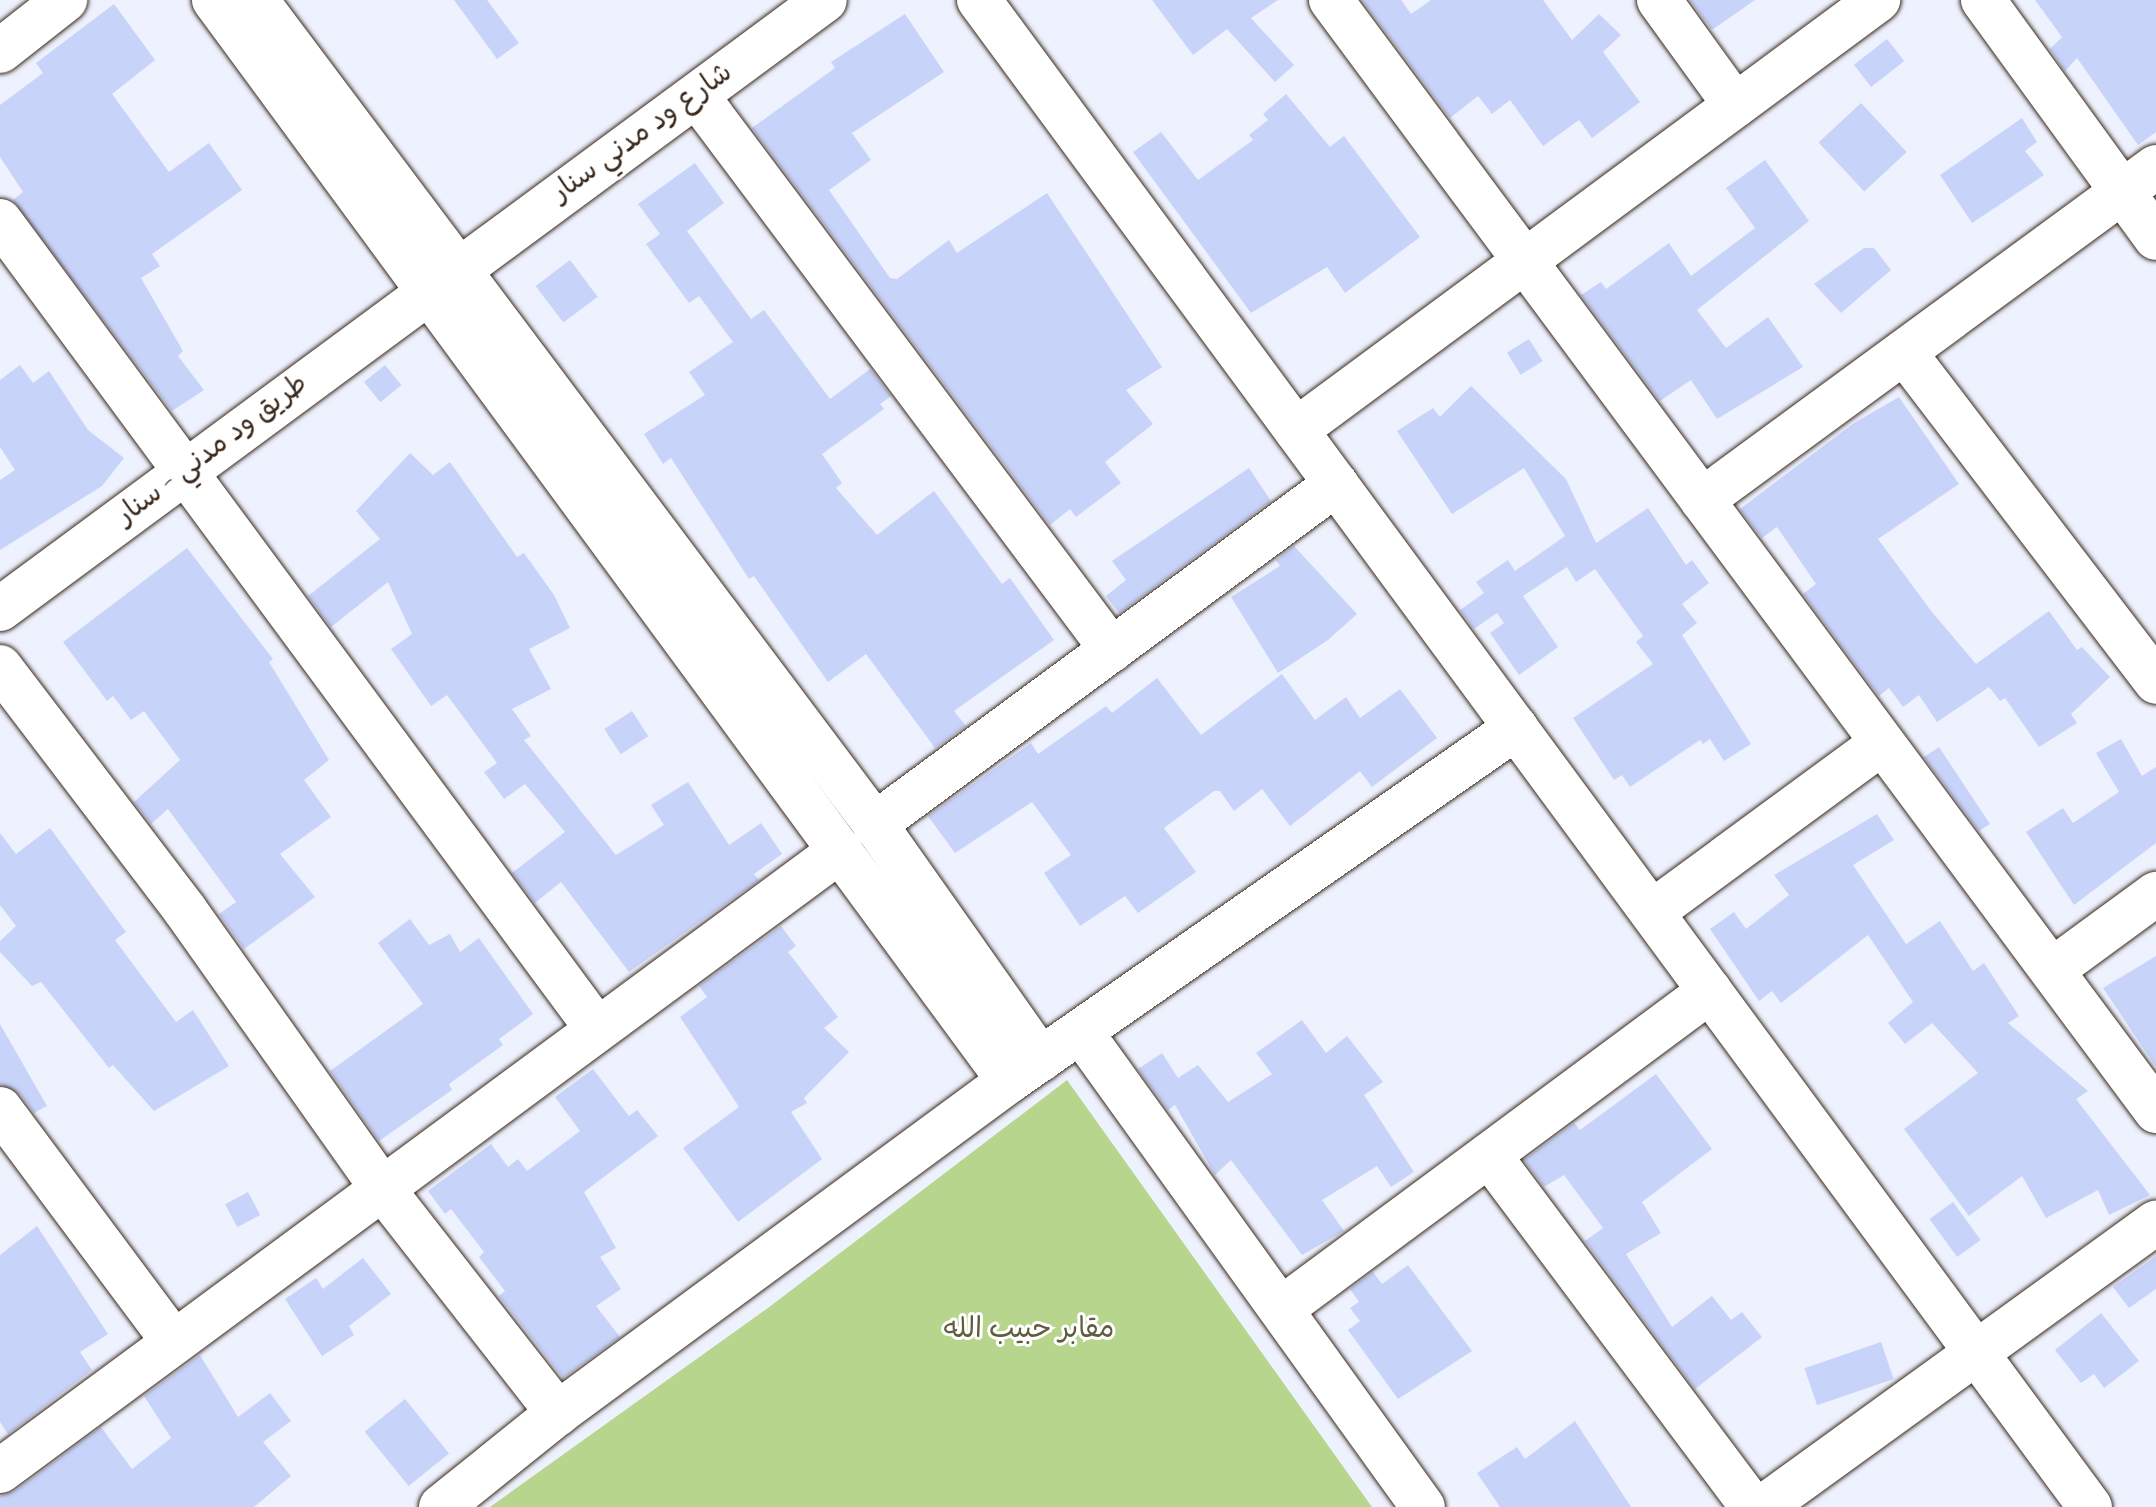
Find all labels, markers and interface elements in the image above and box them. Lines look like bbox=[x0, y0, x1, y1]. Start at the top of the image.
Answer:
street label: شارع ود مدني سنار bbox=[546, 57, 740, 211]
street label: طريق ود مدني - سنار bbox=[111, 368, 315, 534]
park label: مقابر حبيب الله bbox=[944, 1314, 1114, 1348]

